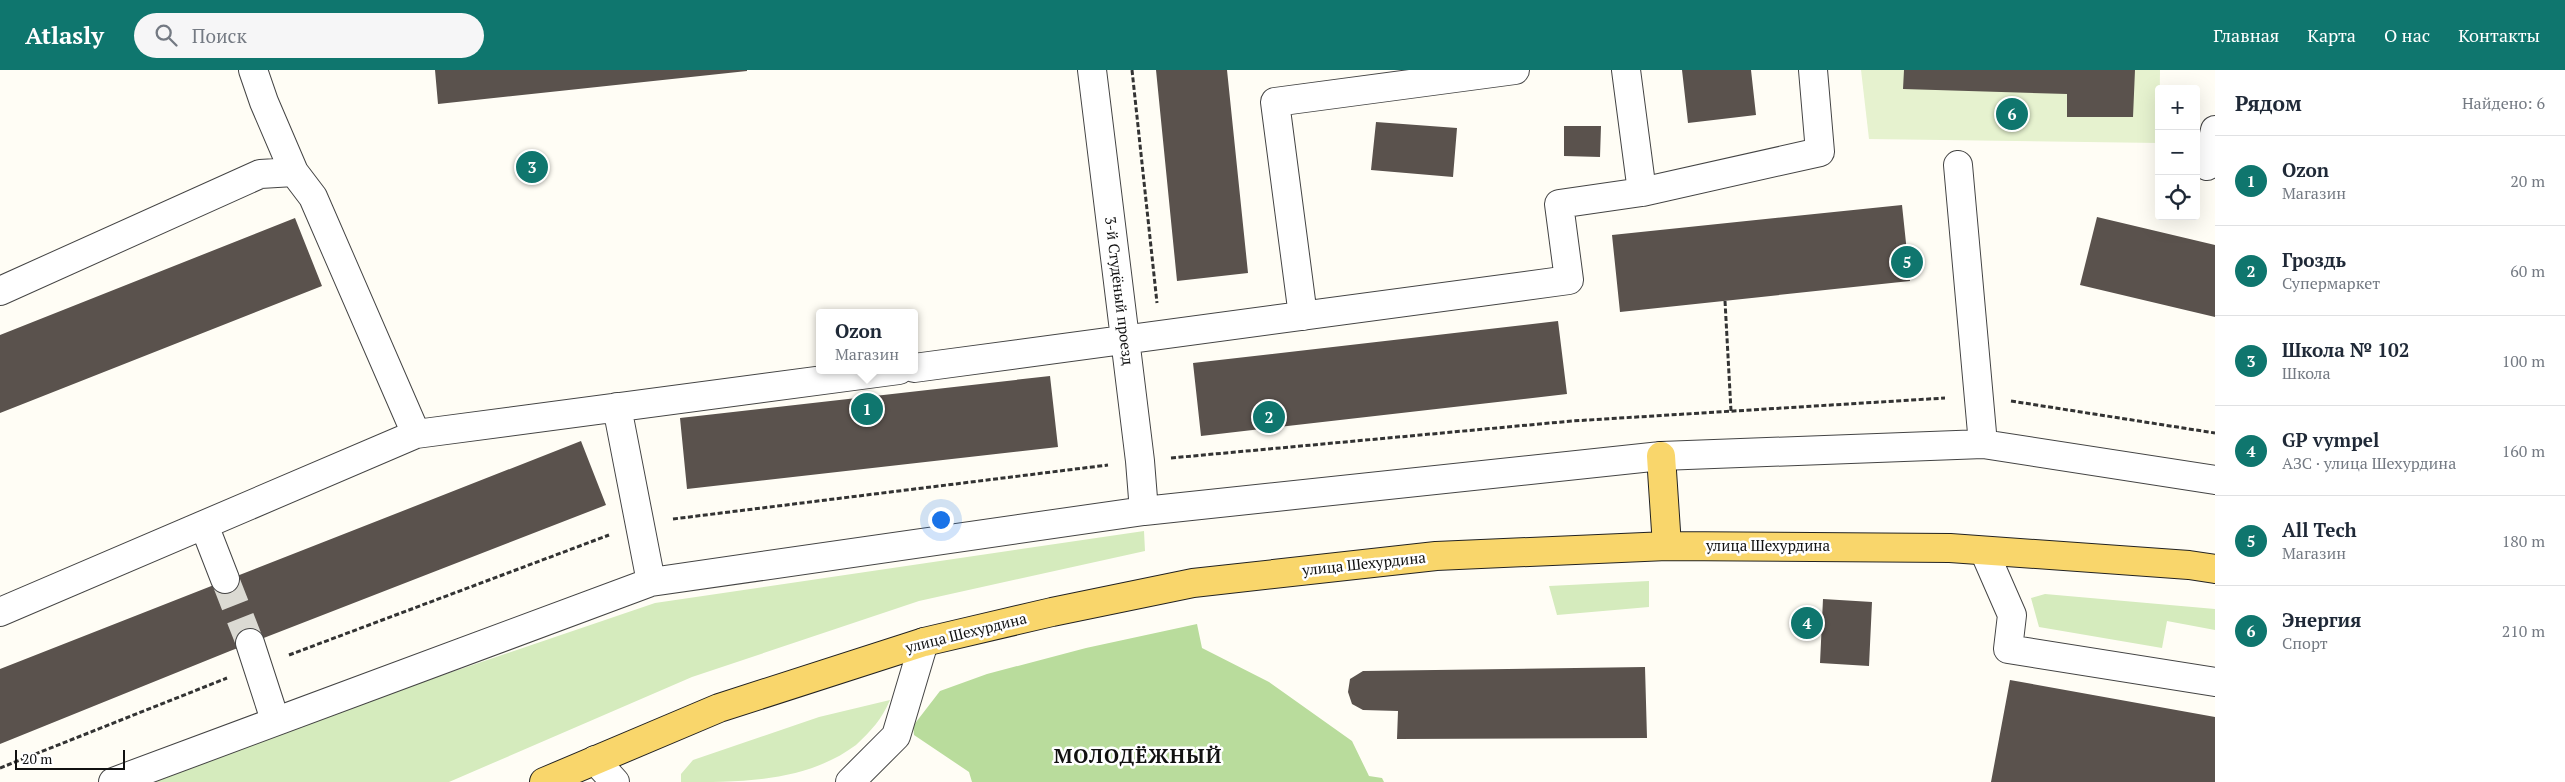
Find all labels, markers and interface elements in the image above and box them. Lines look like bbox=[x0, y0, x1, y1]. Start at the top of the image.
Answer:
search box bbox=[134, 13, 484, 58]
text: Atlasly bbox=[25, 19, 104, 51]
icon: search bbox=[152, 21, 180, 49]
text: Поиск bbox=[192, 23, 247, 48]
text: Главная bbox=[2213, 23, 2279, 47]
text: Карта bbox=[2307, 23, 2356, 47]
text: О нас bbox=[2384, 23, 2430, 47]
text: Контакты bbox=[2458, 23, 2540, 47]
map controls bbox=[2155, 85, 2200, 220]
button: + bbox=[2155, 85, 2200, 130]
text: Рядом bbox=[2235, 89, 2302, 117]
text: Найдено: 6 bbox=[2462, 92, 2545, 114]
pin: 6 bbox=[1996, 95, 2028, 133]
button: − bbox=[2155, 130, 2200, 175]
pin: 3 bbox=[516, 148, 548, 186]
text: Ozon bbox=[2282, 157, 2329, 182]
text: 1 bbox=[2246, 170, 2256, 192]
text: 20 m bbox=[2510, 170, 2545, 192]
button: locate bbox=[2155, 175, 2200, 220]
text: Магазин bbox=[2282, 182, 2346, 204]
street label: 3-й Студёный проезд bbox=[1101, 215, 1139, 367]
pin: 5 bbox=[1891, 243, 1923, 281]
text: Гроздь bbox=[2282, 247, 2346, 272]
text: 2 bbox=[2246, 260, 2256, 282]
text: 60 m bbox=[2510, 260, 2545, 282]
text: Супермаркет bbox=[2282, 272, 2380, 294]
popup bbox=[816, 309, 918, 374]
text: Ozon bbox=[835, 318, 882, 343]
text: Школа № 102 bbox=[2282, 337, 2410, 362]
text: Магазин bbox=[835, 343, 899, 365]
text: 3 bbox=[2246, 350, 2256, 372]
text: 100 m bbox=[2502, 350, 2545, 372]
text: Школа bbox=[2282, 362, 2331, 384]
pin: 1 bbox=[851, 390, 883, 428]
pin: 2 bbox=[1253, 398, 1285, 436]
text: GP vympel bbox=[2282, 427, 2379, 452]
text: 4 bbox=[2246, 440, 2256, 462]
text: 160 m bbox=[2502, 440, 2545, 462]
text: АЗС · улица Шехурдина bbox=[2282, 452, 2456, 474]
your location bbox=[928, 507, 954, 533]
text: All Tech bbox=[2282, 517, 2357, 542]
text: 5 bbox=[2246, 530, 2256, 552]
text: 180 m bbox=[2502, 530, 2545, 552]
street label: улица Шехурдина bbox=[1705, 535, 1831, 555]
text: Магазин bbox=[2282, 542, 2346, 564]
street label: улица Шехурдина bbox=[1300, 547, 1427, 580]
pin: 4 bbox=[1791, 604, 1823, 642]
street label: улица Шехурдина bbox=[902, 607, 1029, 657]
text: Энергия bbox=[2282, 607, 2361, 632]
text: 6 bbox=[2246, 620, 2256, 642]
text: 210 m bbox=[2502, 620, 2545, 642]
text: Спорт bbox=[2282, 632, 2328, 654]
district label: МОЛОДЁЖНЫЙ bbox=[1054, 742, 1222, 769]
scale bar bbox=[15, 747, 125, 770]
text: 20 m bbox=[22, 749, 52, 768]

